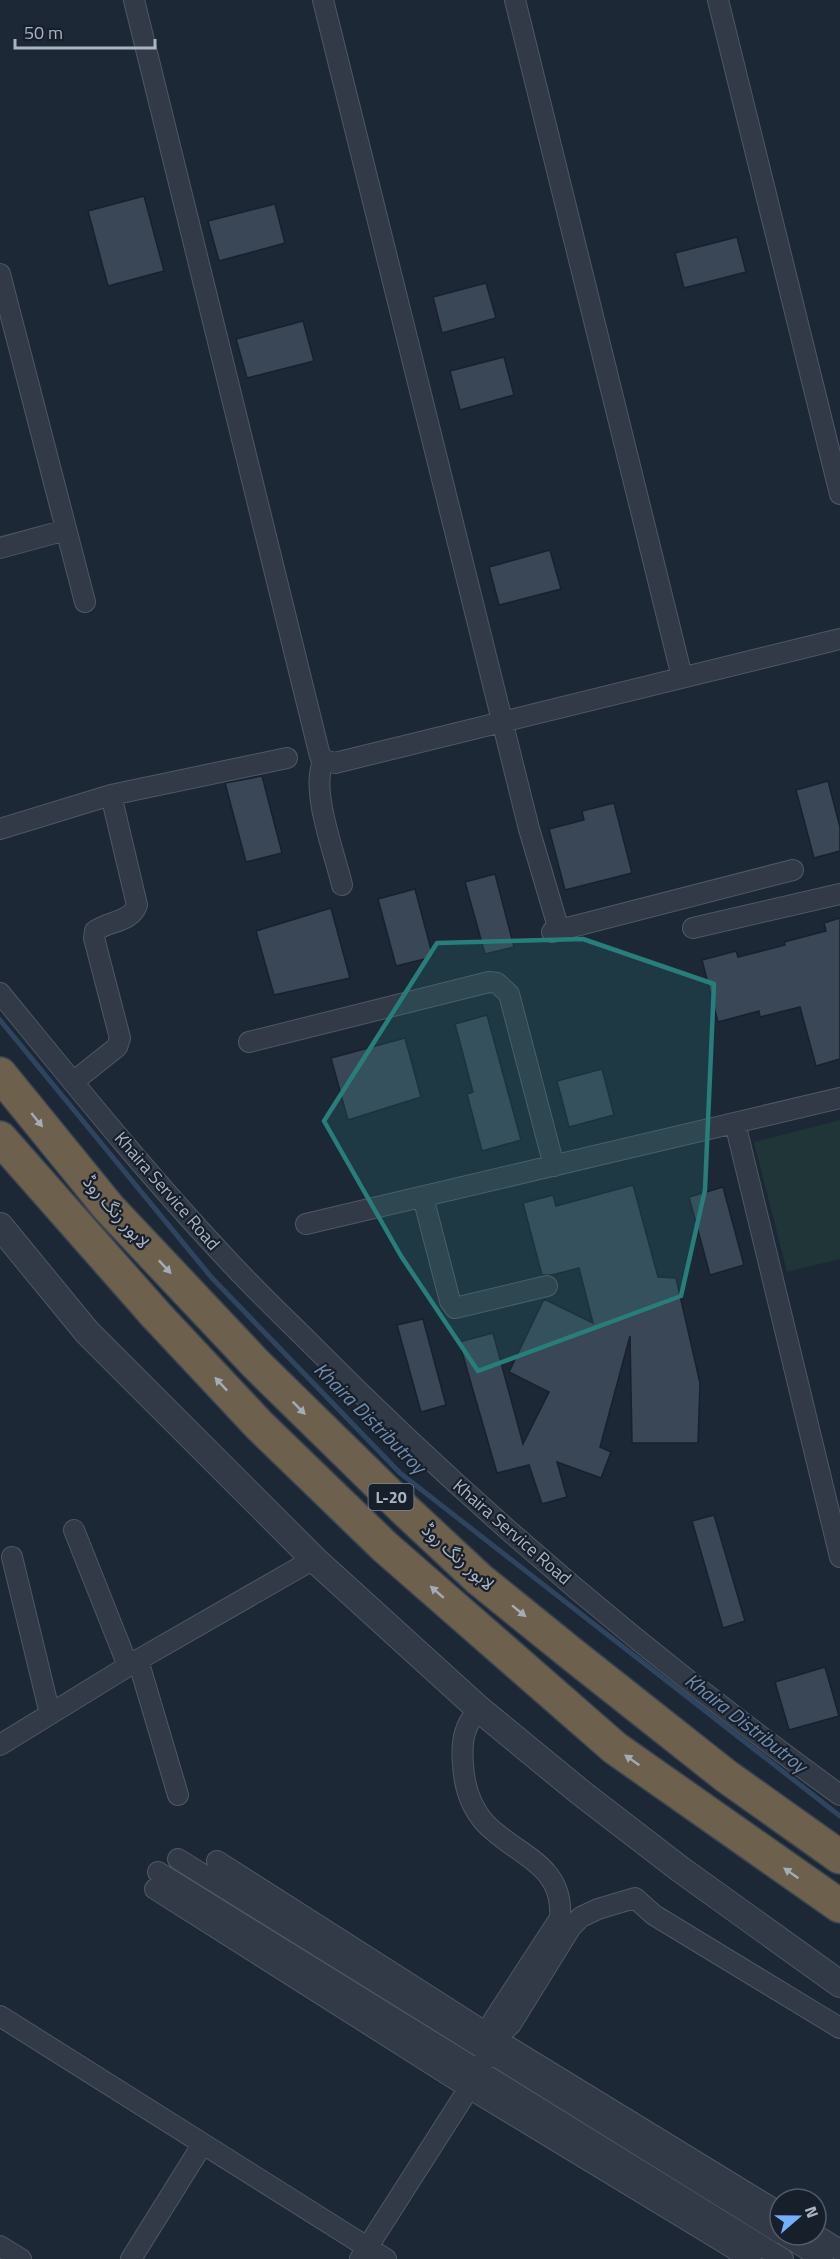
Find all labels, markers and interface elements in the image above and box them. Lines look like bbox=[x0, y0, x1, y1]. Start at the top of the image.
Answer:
scale bar bbox=[15, 12, 154, 50]
text: 50 m bbox=[24, 19, 63, 46]
one-way arrow bbox=[30, 1112, 43, 1127]
street label: Khaira Service Road bbox=[108, 1125, 227, 1256]
street label: لاہور رنگ روڈ bbox=[77, 1169, 156, 1255]
one-way arrow bbox=[157, 1259, 171, 1273]
water label: Khaira Distributroy bbox=[307, 1354, 435, 1482]
one-way arrow bbox=[214, 1377, 228, 1392]
one-way arrow bbox=[292, 1400, 306, 1414]
street label: Khaira Service Road bbox=[447, 1472, 578, 1591]
road number: L-20 bbox=[368, 1484, 414, 1510]
street label: لاہور رنگ روڈ bbox=[416, 1516, 501, 1597]
one-way arrow bbox=[430, 1586, 445, 1599]
one-way arrow bbox=[512, 1605, 527, 1617]
water label: Khaira Distributroy bbox=[679, 1665, 816, 1781]
one-way arrow bbox=[625, 1754, 641, 1766]
one-way arrow bbox=[784, 1867, 800, 1879]
north arrow bbox=[768, 2187, 828, 2247]
text: N bbox=[799, 2203, 825, 2221]

